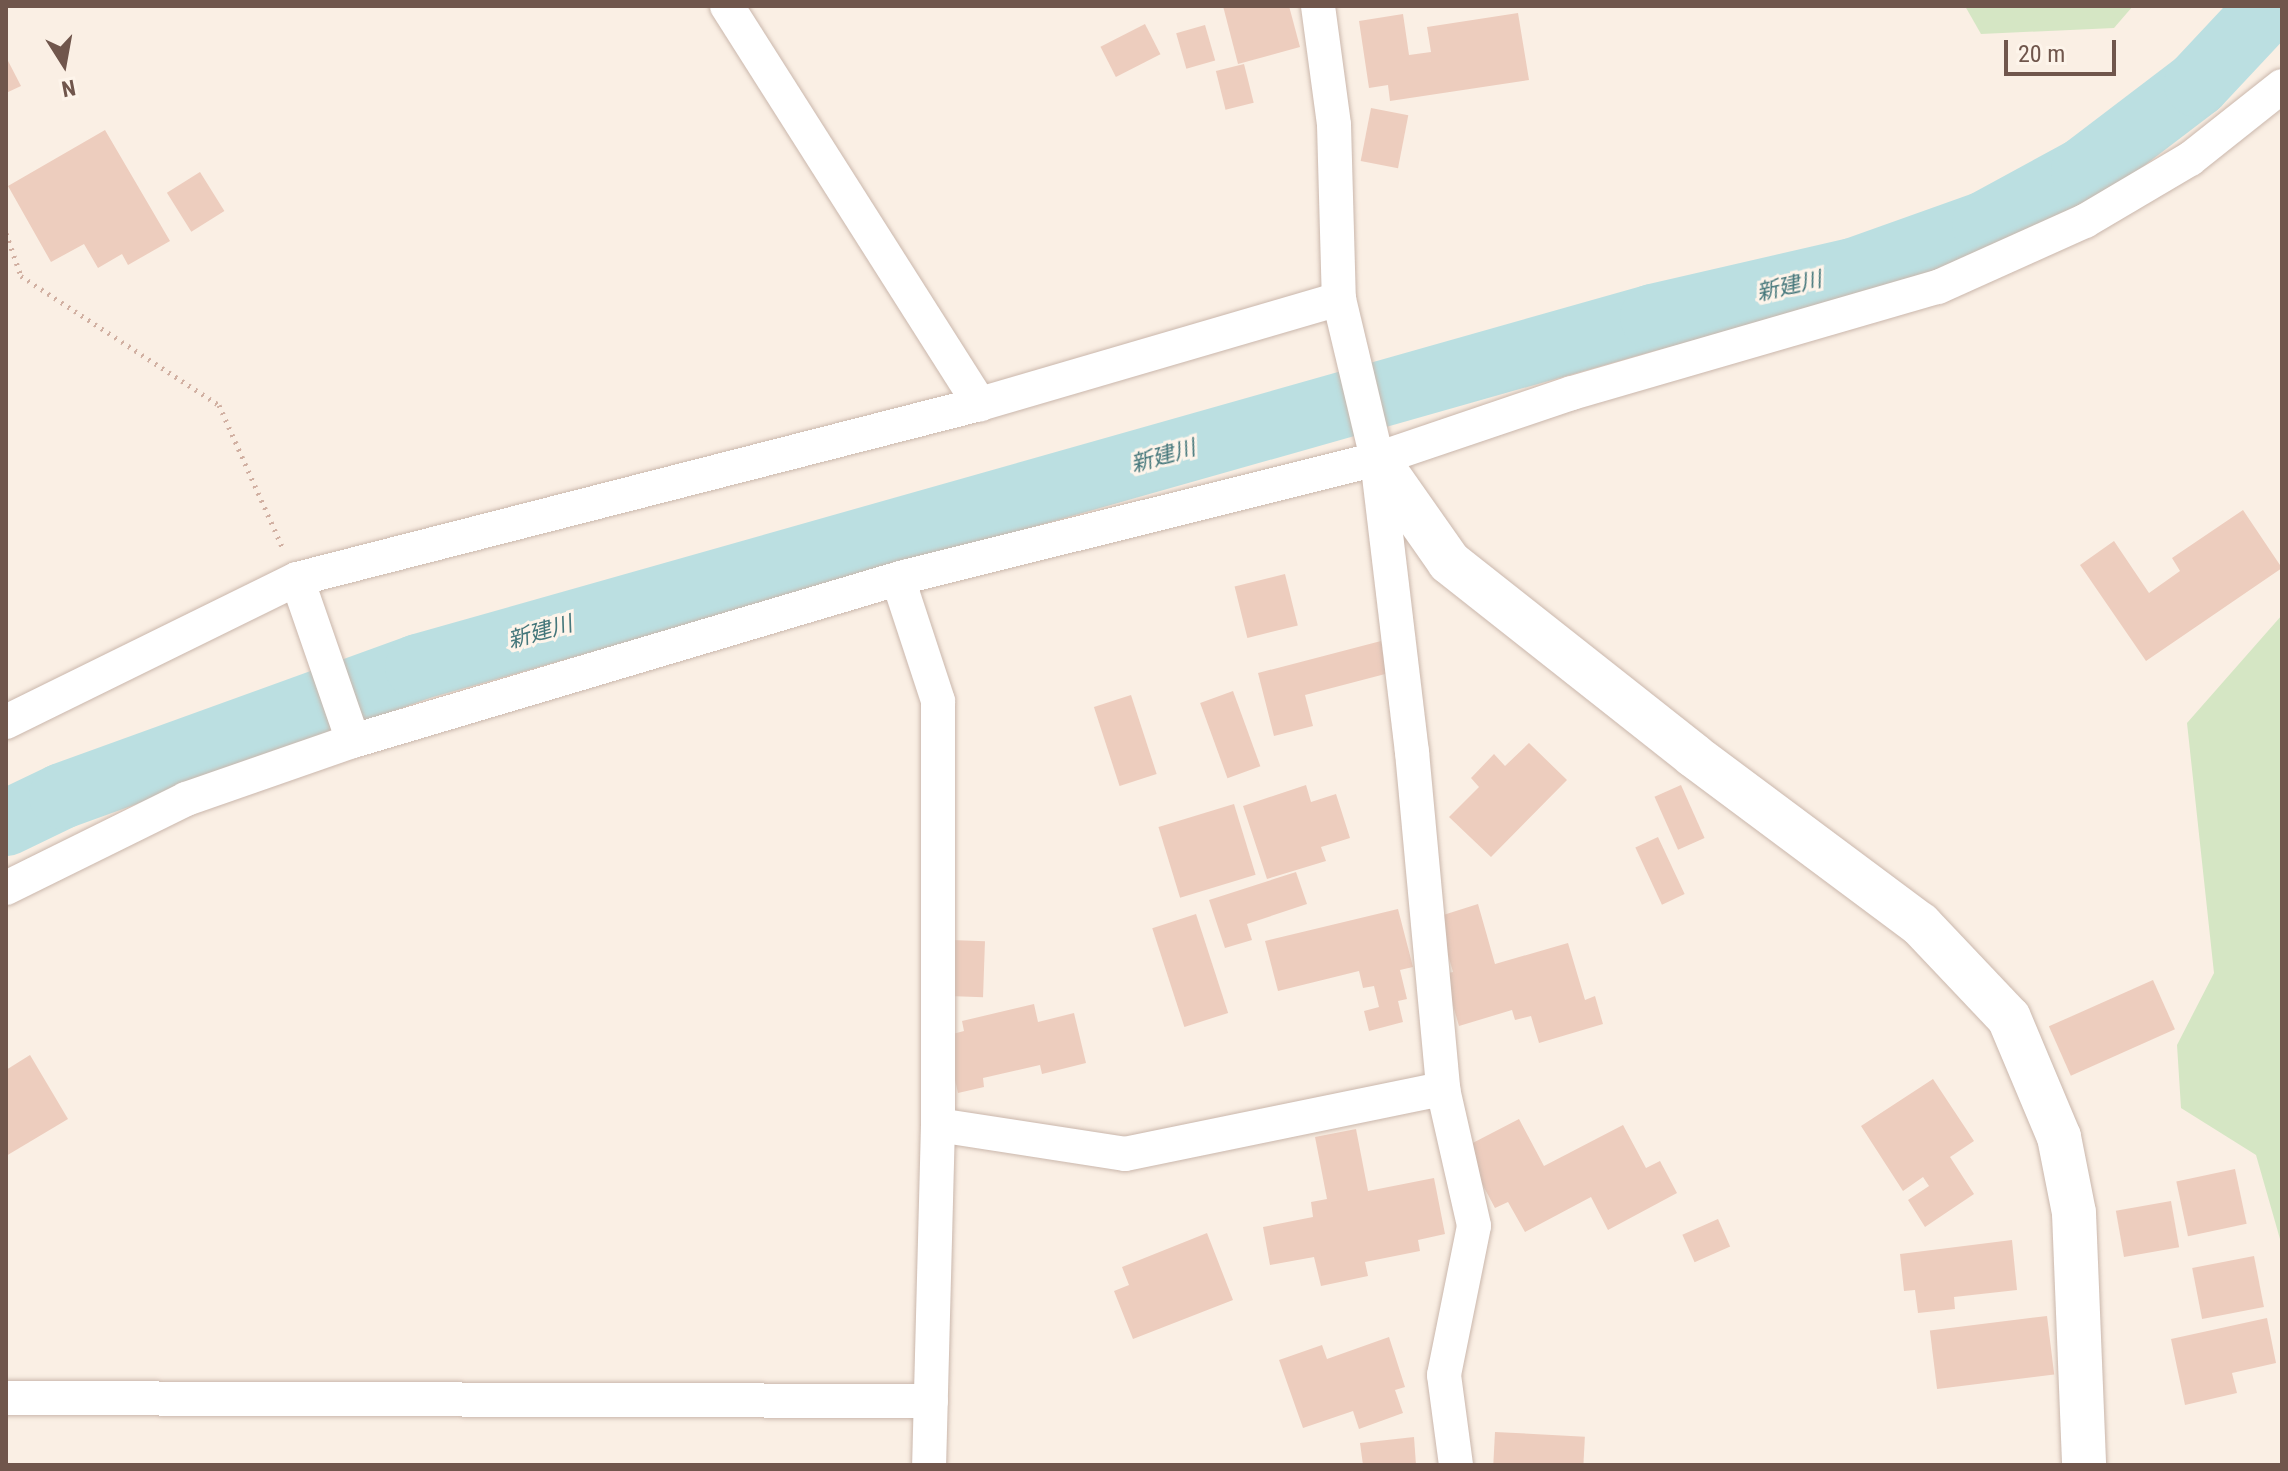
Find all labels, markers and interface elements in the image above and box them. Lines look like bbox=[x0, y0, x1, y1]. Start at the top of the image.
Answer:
north arrow bbox=[24, 24, 104, 104]
scale bar bbox=[2008, 24, 2120, 74]
text: 20 m bbox=[2018, 40, 2065, 68]
text: N bbox=[60, 74, 78, 102]
water label: 新建川 bbox=[1754, 266, 1824, 306]
water label: 新建川 bbox=[1128, 434, 1198, 478]
water label: 新建川 bbox=[505, 610, 575, 654]

